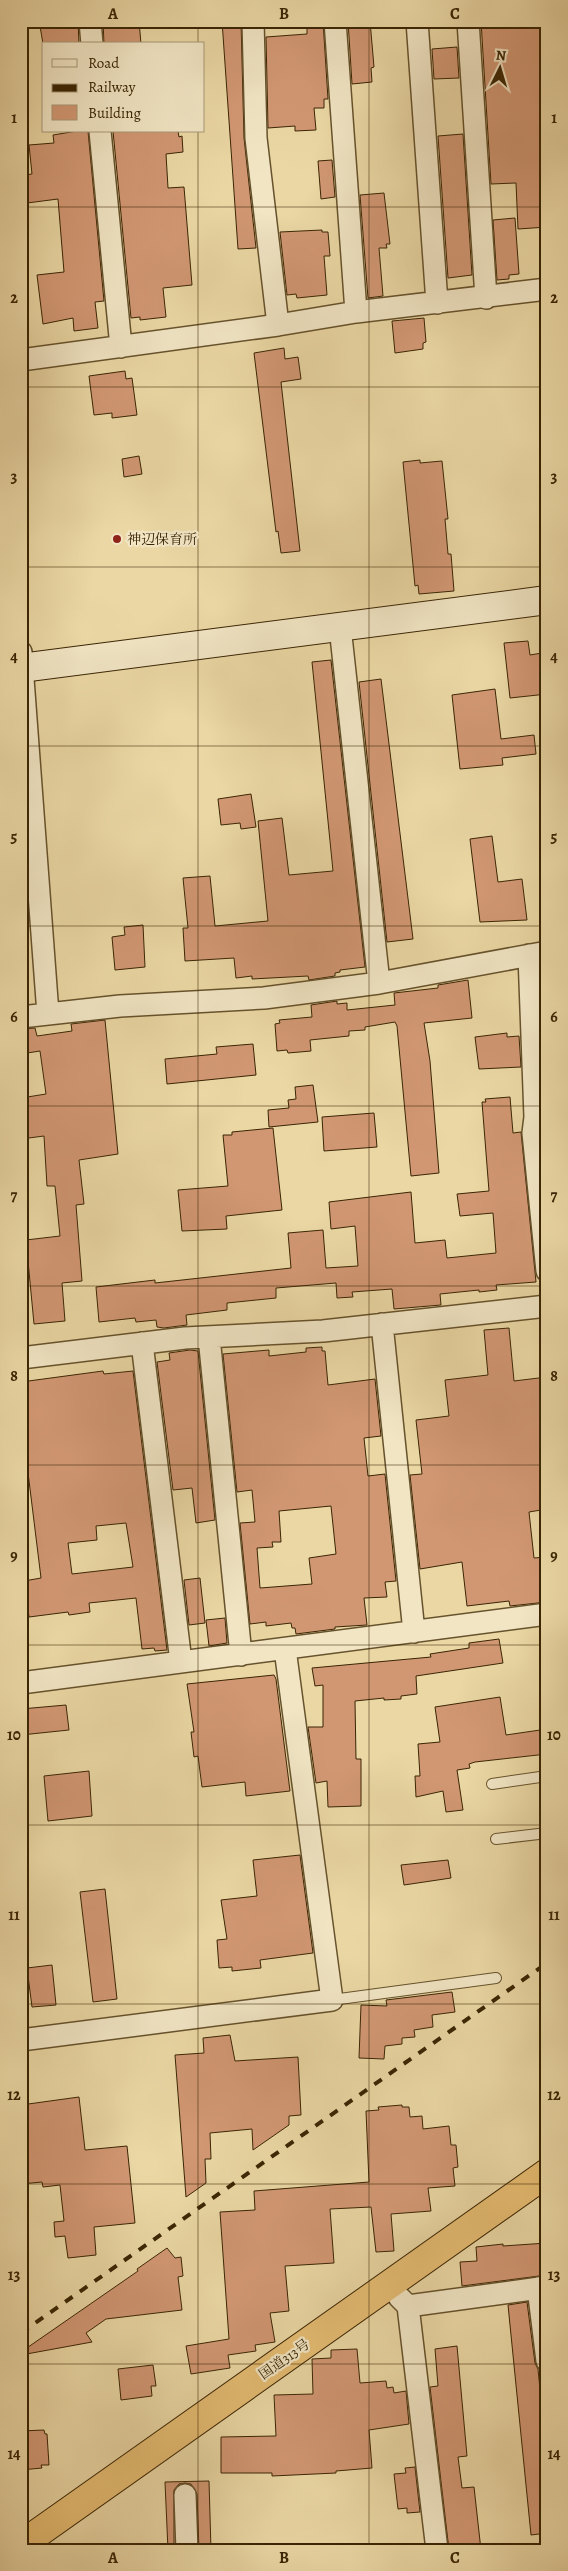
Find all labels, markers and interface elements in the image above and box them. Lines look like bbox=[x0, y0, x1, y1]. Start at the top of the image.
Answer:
text: A bbox=[107, 3, 119, 25]
text: B bbox=[279, 3, 289, 25]
text: C bbox=[450, 3, 460, 25]
legend bbox=[42, 42, 205, 132]
north arrow bbox=[476, 42, 526, 92]
text: N bbox=[495, 46, 507, 65]
text: Road bbox=[88, 53, 120, 73]
text: Railway bbox=[88, 77, 136, 97]
text: Building bbox=[88, 103, 141, 123]
text: 1 bbox=[11, 107, 17, 129]
text: 1 bbox=[551, 107, 557, 129]
text: 2 bbox=[10, 287, 18, 309]
text: 2 bbox=[550, 287, 558, 309]
text: 3 bbox=[11, 466, 18, 488]
text: 3 bbox=[551, 466, 558, 488]
place label: 神辺保育所 bbox=[127, 530, 197, 549]
marker: 神辺保育所 bbox=[111, 533, 123, 545]
text: 4 bbox=[10, 646, 18, 668]
text: 4 bbox=[550, 646, 558, 668]
text: 5 bbox=[11, 826, 18, 848]
text: 5 bbox=[551, 826, 558, 848]
text: 6 bbox=[10, 1006, 18, 1028]
text: 6 bbox=[550, 1006, 558, 1028]
text: 7 bbox=[11, 1185, 18, 1207]
text: 7 bbox=[551, 1185, 558, 1207]
text: 8 bbox=[10, 1365, 18, 1387]
text: 8 bbox=[550, 1365, 558, 1387]
text: 9 bbox=[10, 1545, 18, 1567]
text: 9 bbox=[550, 1545, 558, 1567]
text: 10 bbox=[7, 1724, 21, 1746]
text: 10 bbox=[547, 1724, 561, 1746]
text: 11 bbox=[8, 1904, 20, 1926]
text: 11 bbox=[548, 1904, 560, 1926]
text: 12 bbox=[7, 2084, 21, 2106]
text: 12 bbox=[547, 2084, 561, 2106]
text: 13 bbox=[8, 2264, 20, 2286]
text: 13 bbox=[548, 2264, 560, 2286]
street label: 国道313号 bbox=[255, 2335, 314, 2384]
text: 14 bbox=[7, 2443, 21, 2465]
text: 14 bbox=[547, 2443, 561, 2465]
text: A bbox=[107, 2547, 119, 2569]
text: B bbox=[279, 2547, 289, 2569]
text: C bbox=[450, 2547, 460, 2569]

